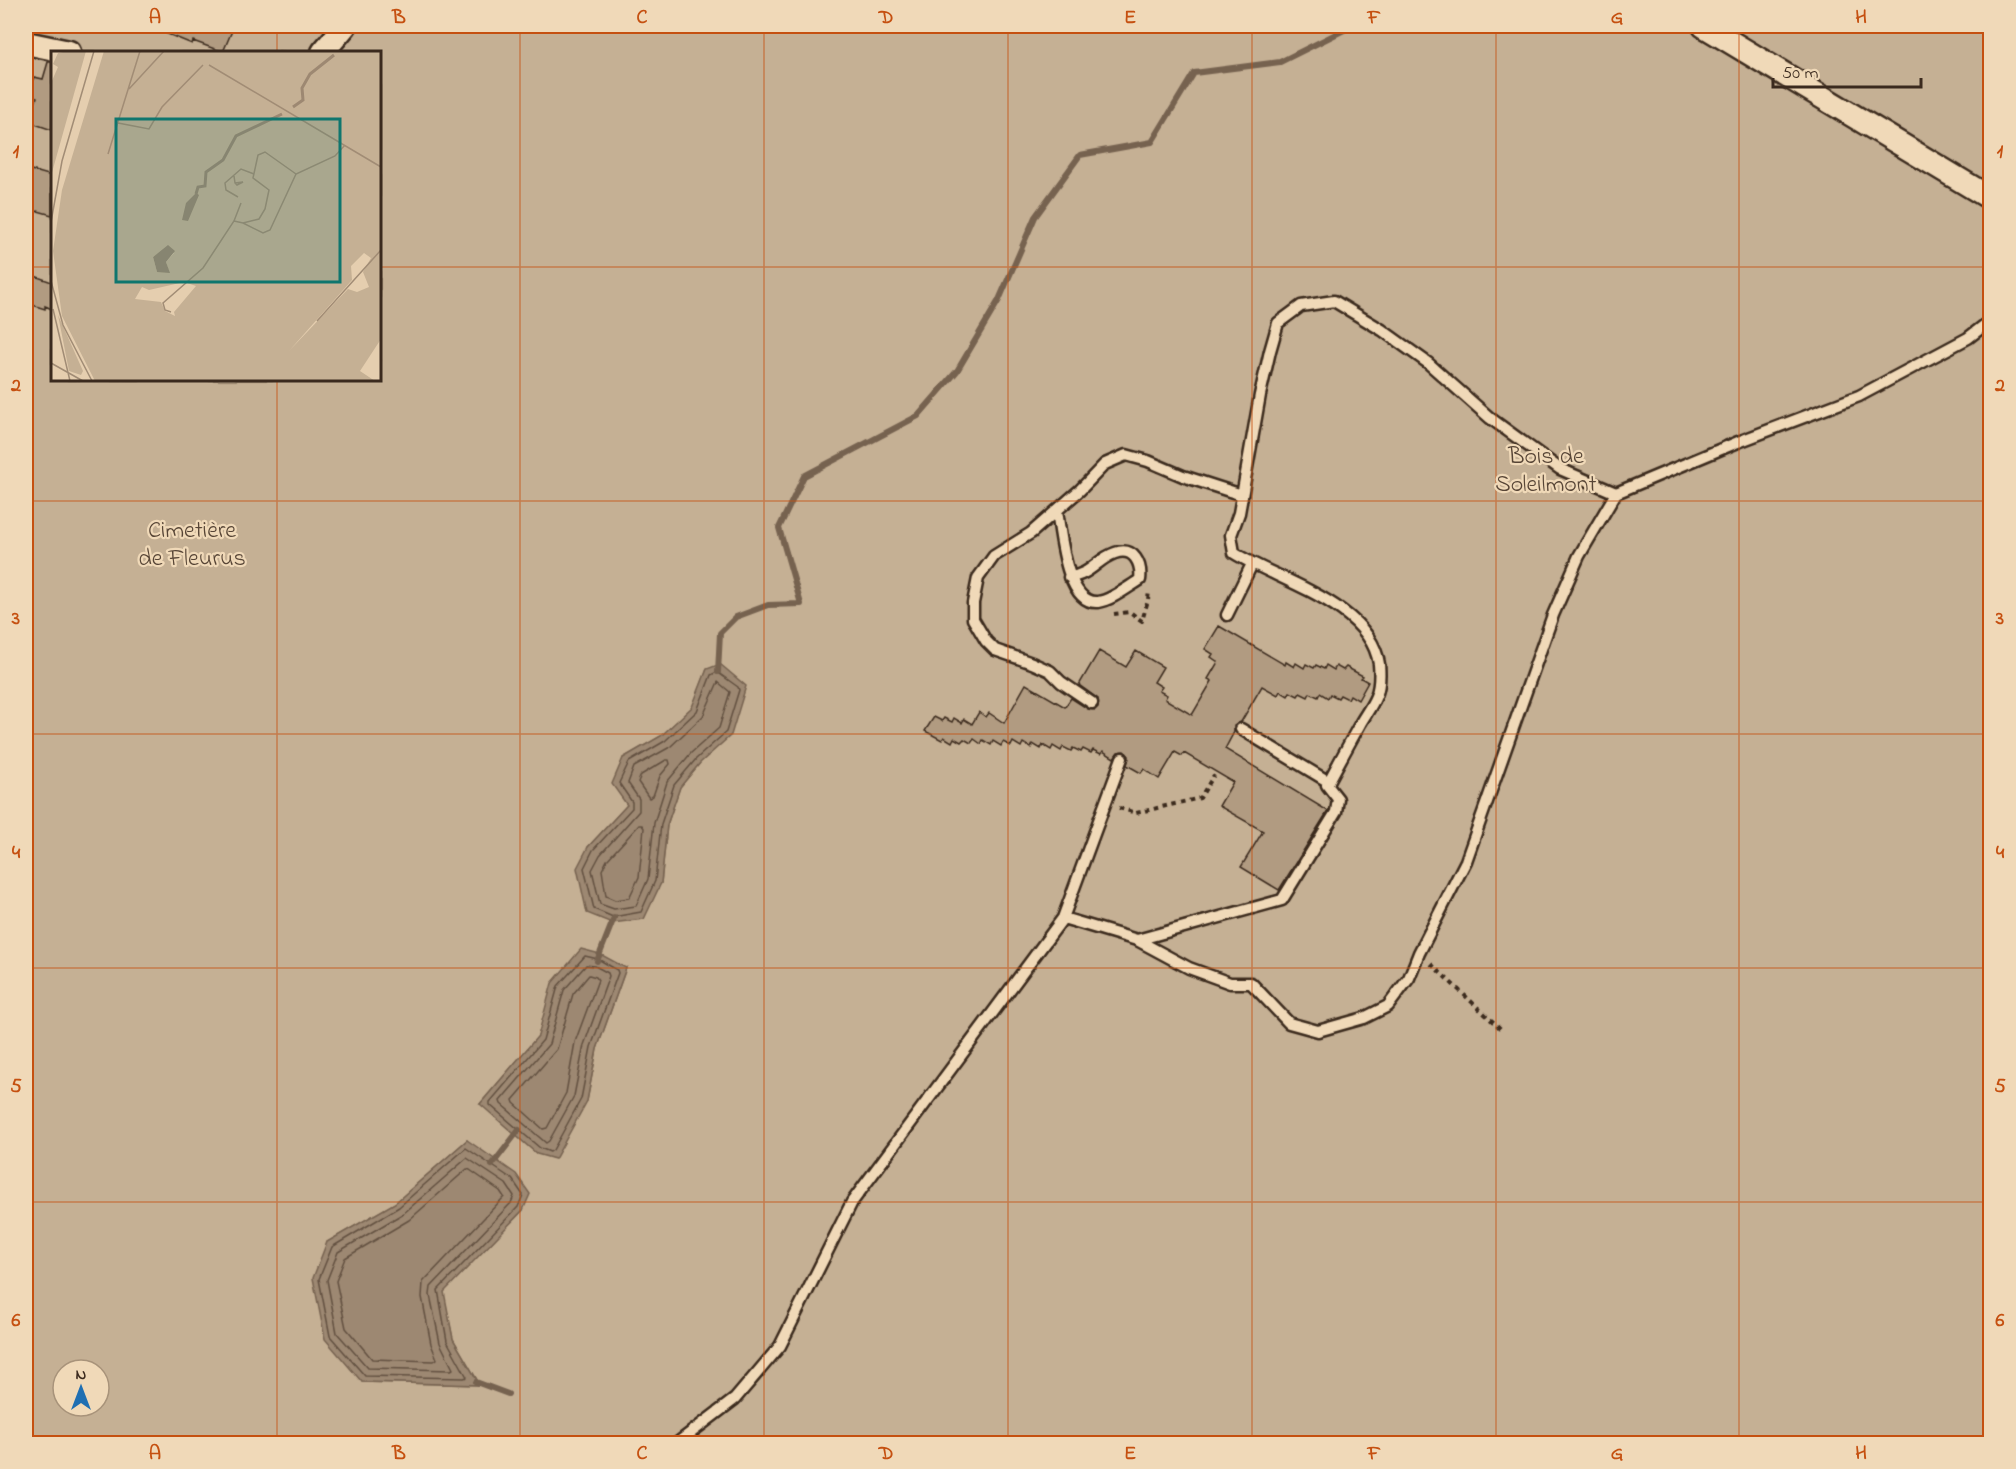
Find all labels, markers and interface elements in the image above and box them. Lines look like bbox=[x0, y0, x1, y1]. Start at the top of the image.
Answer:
text: A bbox=[149, 4, 161, 33]
text: B bbox=[391, 4, 406, 33]
text: C bbox=[637, 4, 648, 33]
text: D bbox=[878, 4, 893, 33]
text: E bbox=[1124, 4, 1136, 33]
text: F bbox=[1367, 4, 1381, 33]
text: G bbox=[1611, 4, 1624, 33]
text: H bbox=[1855, 4, 1867, 33]
inset map bbox=[51, 51, 381, 381]
scale bar bbox=[1773, 51, 1922, 89]
text: 50 m bbox=[1782, 61, 1819, 87]
text: 1 bbox=[13, 138, 20, 167]
text: 1 bbox=[1997, 138, 2004, 167]
text: 2 bbox=[10, 372, 21, 401]
text: 2 bbox=[1994, 372, 2005, 401]
park label: Bois de Soleilmont bbox=[1495, 440, 1597, 503]
park label: Cimetière de Fleurus bbox=[138, 514, 246, 577]
text: 3 bbox=[11, 605, 20, 634]
text: 3 bbox=[1995, 605, 2004, 634]
text: 4 bbox=[12, 839, 21, 868]
text: 4 bbox=[1996, 839, 2005, 868]
text: 5 bbox=[10, 1073, 22, 1102]
text: 5 bbox=[1994, 1073, 2006, 1102]
text: 6 bbox=[12, 1307, 21, 1336]
text: 6 bbox=[1996, 1307, 2005, 1336]
north arrow bbox=[51, 1358, 111, 1418]
text: N bbox=[76, 1363, 87, 1387]
text: A bbox=[149, 1440, 161, 1469]
text: B bbox=[391, 1440, 406, 1469]
text: C bbox=[637, 1440, 648, 1469]
text: D bbox=[878, 1440, 893, 1469]
text: E bbox=[1124, 1440, 1136, 1469]
text: F bbox=[1367, 1440, 1381, 1469]
text: G bbox=[1611, 1440, 1624, 1469]
text: H bbox=[1855, 1440, 1867, 1469]

